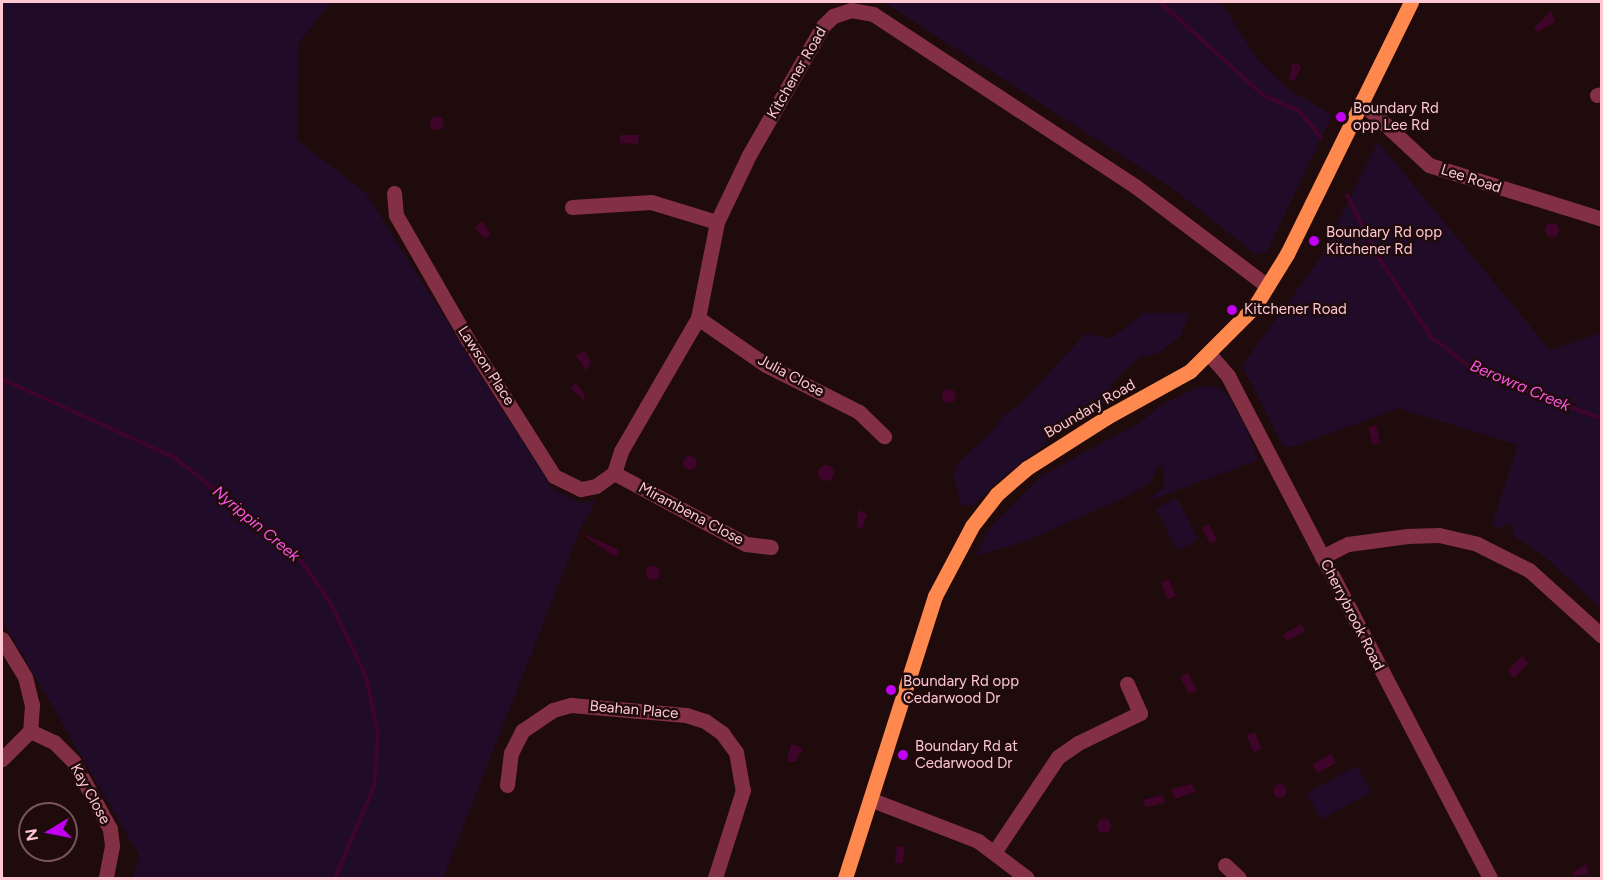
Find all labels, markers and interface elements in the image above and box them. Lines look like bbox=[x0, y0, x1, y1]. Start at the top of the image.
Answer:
street label: Kitchener Road bbox=[764, 24, 830, 122]
place label: Boundary Rd opp Lee Rd bbox=[1353, 99, 1439, 134]
marker: Boundary Rd opp Lee Rd bbox=[1334, 110, 1348, 124]
street label: Lee Road bbox=[1439, 161, 1503, 197]
place label: Boundary Rd opp Kitchener Rd bbox=[1326, 223, 1442, 258]
marker: Boundary Rd opp Kitchener Rd bbox=[1307, 234, 1321, 248]
place label: Kitchener Road bbox=[1244, 301, 1347, 319]
marker: Kitchener Road bbox=[1225, 303, 1239, 317]
street label: Lawson Place bbox=[454, 323, 518, 409]
street label: Julia Close bbox=[755, 351, 827, 401]
water label: Berowra Creek bbox=[1467, 356, 1573, 416]
street label: Boundary Road bbox=[1041, 376, 1139, 442]
street label: Mirambena Close bbox=[635, 479, 747, 549]
water label: Nyrippin Creek bbox=[209, 482, 303, 566]
street label: Cherrybrook Road bbox=[1316, 556, 1388, 674]
place label: Boundary Rd opp Cedarwood Dr bbox=[903, 672, 1019, 707]
marker: Boundary Rd opp Cedarwood Dr bbox=[884, 683, 898, 697]
street label: Beahan Place bbox=[589, 697, 679, 723]
place label: Boundary Rd at Cedarwood Dr bbox=[915, 737, 1018, 772]
marker: Boundary Rd at Cedarwood Dr bbox=[896, 748, 910, 762]
street label: Kay Close bbox=[66, 761, 114, 827]
north arrow bbox=[18, 802, 78, 862]
text: N bbox=[21, 827, 42, 843]

